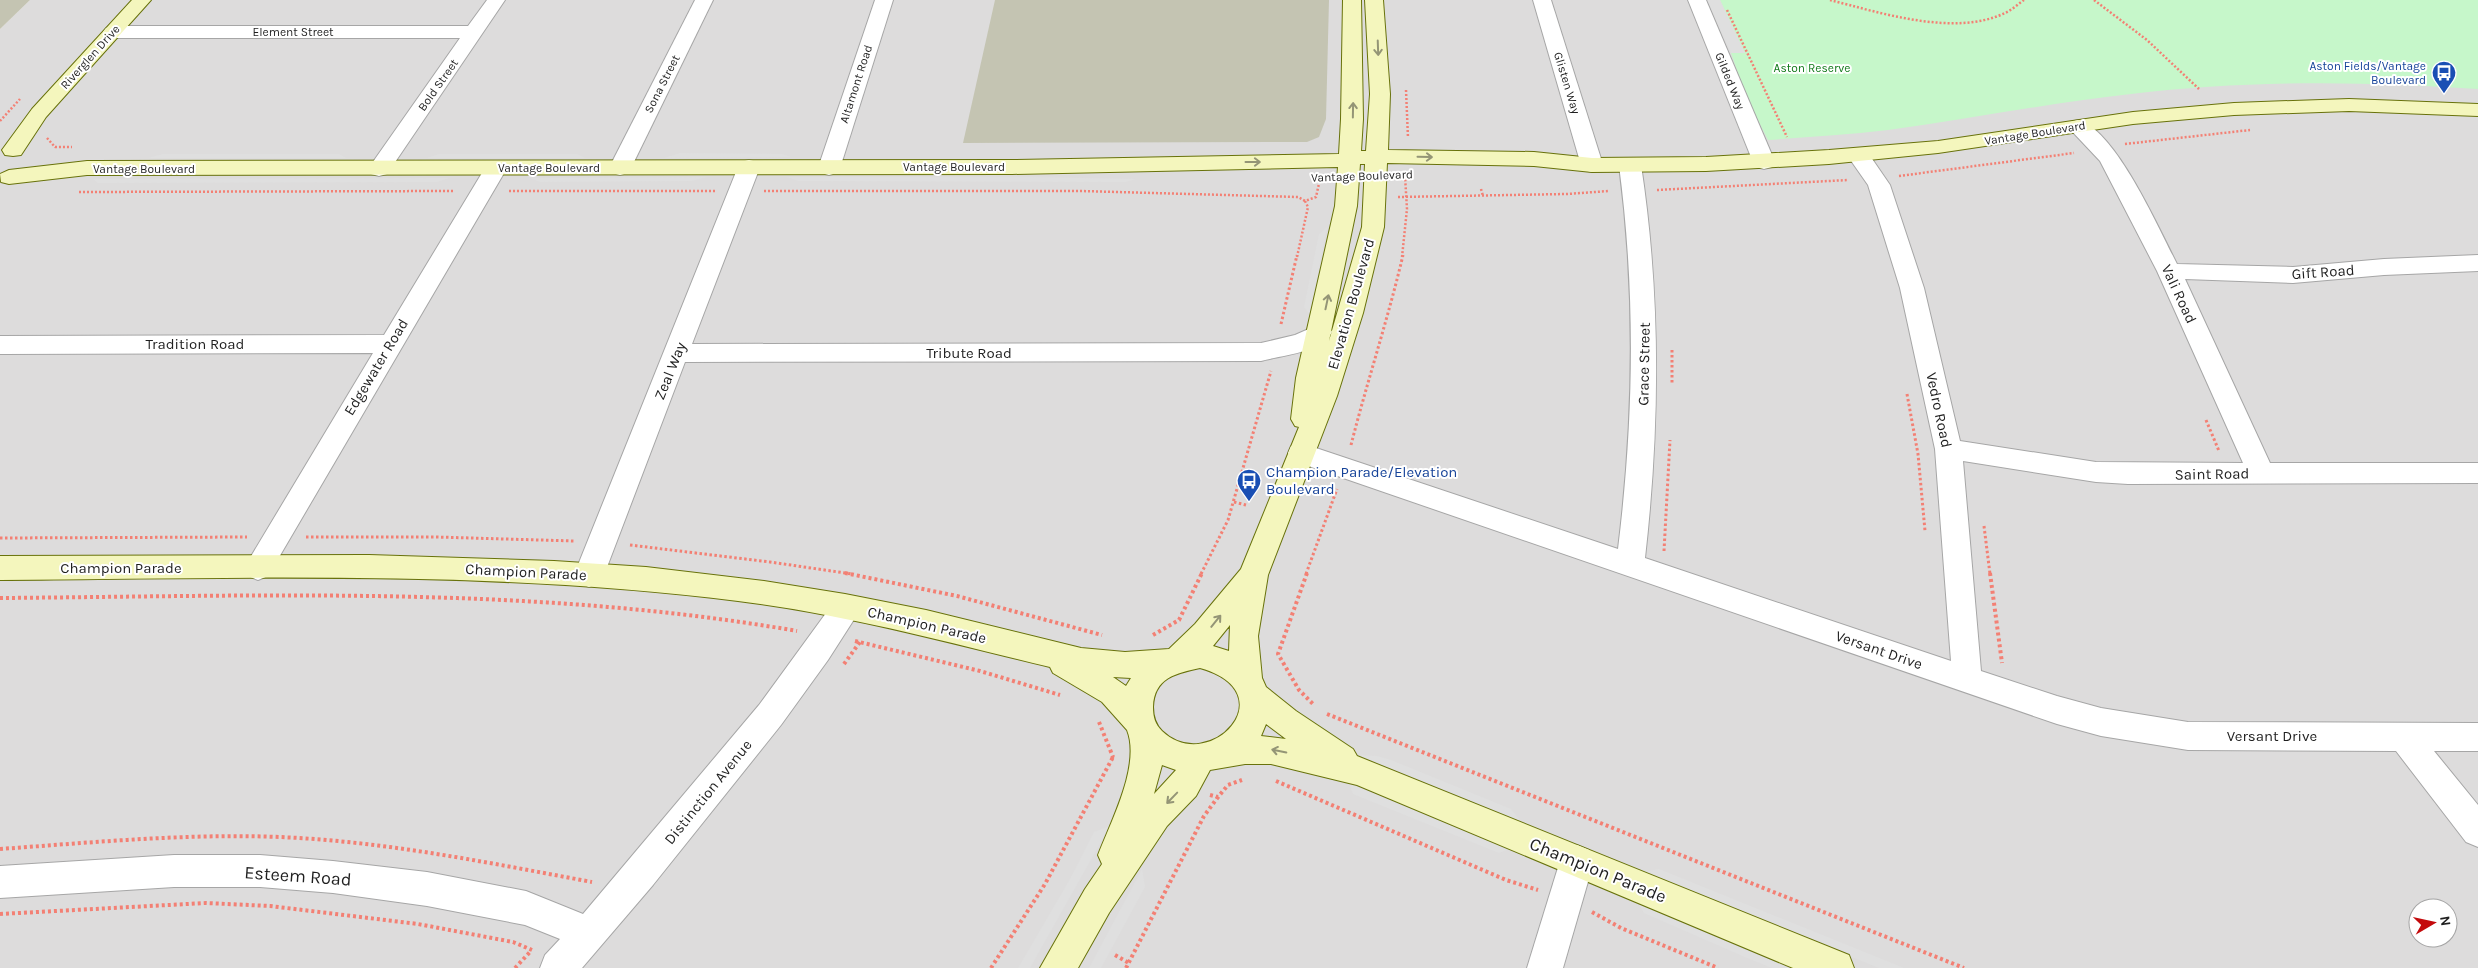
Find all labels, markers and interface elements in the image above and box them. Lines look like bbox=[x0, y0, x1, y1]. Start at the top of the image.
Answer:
street label: Riverglen Drive bbox=[57, 22, 123, 92]
street label: Element Street bbox=[252, 25, 334, 39]
one-way arrow bbox=[1374, 40, 1383, 56]
street label: Altamont Road bbox=[837, 43, 875, 125]
street label: Glisten Way bbox=[1551, 50, 1583, 116]
street label: Gilded Way bbox=[1712, 50, 1748, 112]
street label: Sona Street bbox=[641, 52, 683, 115]
street label: Bold Street bbox=[415, 56, 461, 114]
place label: Aston Fields/Vantage Boulevard bbox=[2309, 59, 2426, 87]
bus stop icon: Aston Fields/Vantage Boulevard bbox=[2431, 60, 2457, 94]
park label: Aston Reserve bbox=[1774, 61, 1850, 75]
one-way arrow bbox=[1348, 103, 1357, 119]
street label: Vantage Boulevard bbox=[1984, 118, 2086, 148]
one-way arrow bbox=[1416, 152, 1433, 162]
one-way arrow bbox=[1244, 157, 1261, 167]
street label: Vantage Boulevard bbox=[903, 160, 1005, 174]
street label: Vantage Boulevard bbox=[498, 161, 600, 175]
street label: Vantage Boulevard bbox=[93, 162, 195, 176]
street label: Vantage Boulevard bbox=[1311, 167, 1413, 185]
street label: Elevation Boulevard bbox=[1324, 236, 1378, 372]
street label: Gift Road bbox=[2291, 261, 2355, 283]
street label: Vali Road bbox=[2158, 262, 2200, 326]
one-way arrow bbox=[1322, 294, 1332, 310]
street label: Edgewater Road bbox=[340, 315, 412, 419]
street label: Grace Street bbox=[1634, 322, 1654, 406]
street label: Tradition Road bbox=[146, 335, 244, 353]
street label: Zeal Way bbox=[650, 339, 690, 403]
street label: Tribute Road bbox=[926, 344, 1012, 362]
street label: Vedro Road bbox=[1922, 371, 1956, 449]
place label: Champion Parade/Elevation Boulevard bbox=[1266, 463, 1457, 498]
street label: Saint Road bbox=[2175, 464, 2249, 484]
bus stop icon: Champion Parade/Elevation Boulevard bbox=[1236, 468, 1262, 502]
street label: Champion Parade bbox=[60, 559, 182, 577]
street label: Champion Parade bbox=[465, 560, 587, 584]
street label: Champion Parade bbox=[866, 603, 988, 647]
one-way arrow bbox=[1210, 615, 1221, 628]
street label: Versant Drive bbox=[1833, 627, 1925, 673]
street label: Versant Drive bbox=[2227, 727, 2317, 745]
street label: Distinction Avenue bbox=[660, 736, 756, 848]
one-way arrow bbox=[1271, 746, 1287, 756]
one-way arrow bbox=[1166, 791, 1178, 804]
street label: Champion Parade bbox=[1526, 833, 1670, 907]
street label: Esteem Road bbox=[244, 861, 352, 891]
north arrow bbox=[2408, 898, 2458, 948]
text: N bbox=[2436, 915, 2455, 927]

